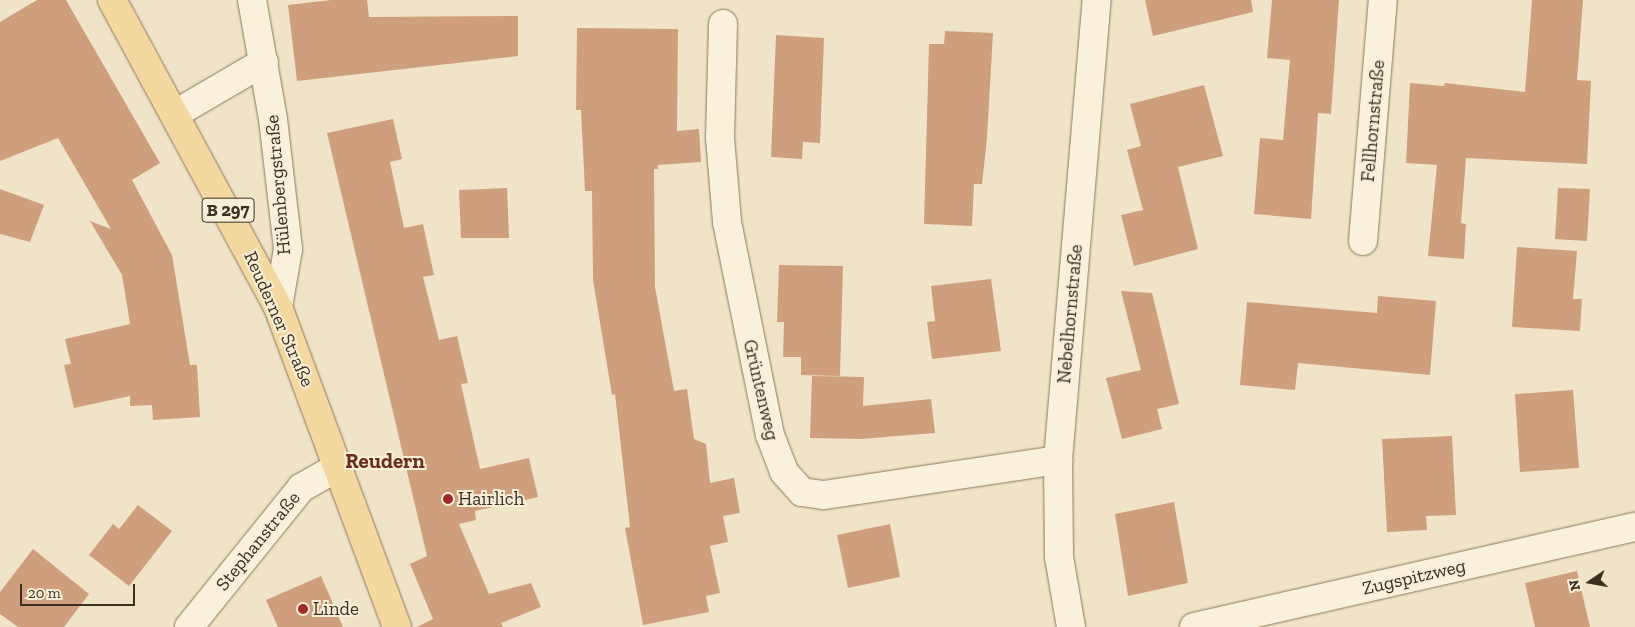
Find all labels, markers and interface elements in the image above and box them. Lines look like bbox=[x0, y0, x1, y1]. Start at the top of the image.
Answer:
street label: Fellhornstraße bbox=[1356, 59, 1390, 183]
street label: Hülenbergstraße bbox=[261, 114, 295, 256]
road number: B 297 bbox=[200, 194, 256, 226]
street label: Nebelhornstraße bbox=[1053, 243, 1087, 385]
street label: Reuderner Straße bbox=[239, 248, 319, 390]
street label: Grüntenweg bbox=[738, 337, 784, 443]
district label: Reudern bbox=[345, 448, 425, 474]
street label: Stephanstraße bbox=[211, 487, 305, 595]
place label: Hairlich bbox=[458, 488, 524, 510]
marker: Hairlich bbox=[442, 493, 454, 505]
street label: Zugspitzweg bbox=[1360, 554, 1468, 600]
north arrow bbox=[1565, 557, 1615, 607]
scale bar bbox=[22, 574, 138, 606]
text: N bbox=[1565, 578, 1584, 592]
text: 20 m bbox=[28, 584, 61, 602]
place label: Linde bbox=[313, 598, 359, 620]
marker: Linde bbox=[297, 603, 309, 615]

